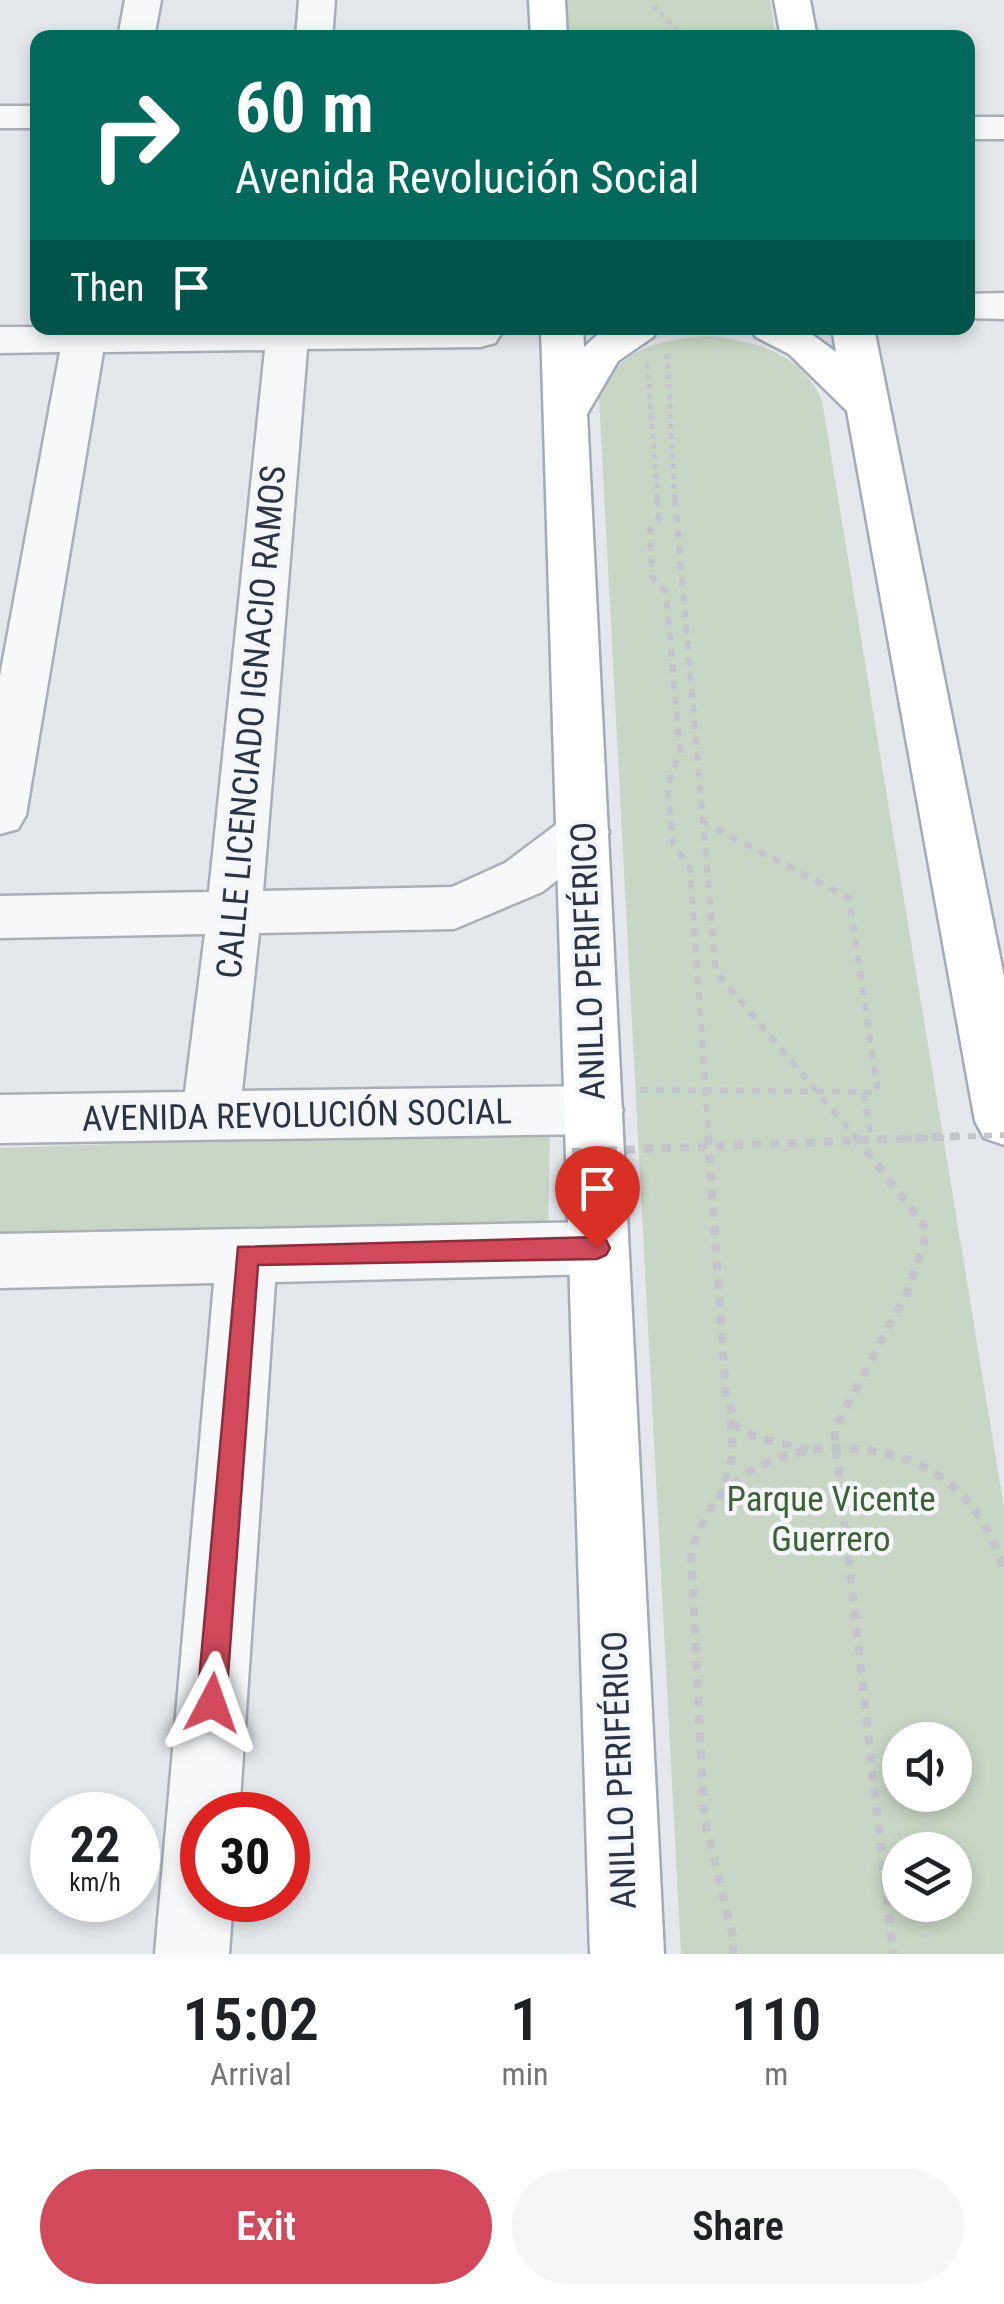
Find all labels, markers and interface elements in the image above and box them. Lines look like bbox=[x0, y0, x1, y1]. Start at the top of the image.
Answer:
text: 60 m bbox=[235, 67, 374, 149]
icon: right bbox=[70, 70, 200, 200]
text: Avenida Revolución Social bbox=[235, 151, 699, 204]
icon: arrive bbox=[164, 260, 219, 315]
text: Then bbox=[70, 266, 144, 310]
street label: CALLE LICENCIADO IGNACIO RAMOS bbox=[209, 464, 294, 980]
street label: ANILLO PERIFÉRICO bbox=[563, 821, 614, 1101]
street label: AVENIDA REVOLUCIÓN SOCIAL bbox=[82, 1091, 512, 1140]
pin bbox=[555, 1146, 640, 1249]
icon: arrive bbox=[570, 1161, 625, 1216]
park label: Parque Vicente Guerrero bbox=[726, 1479, 936, 1560]
street label: ANILLO PERIFÉRICO bbox=[594, 1630, 645, 1910]
position arrow bbox=[160, 1651, 264, 1755]
map controls bbox=[882, 1722, 972, 1922]
button: sound bbox=[882, 1722, 972, 1812]
speed limit sign: 30 bbox=[180, 1792, 310, 1922]
text: 22 bbox=[70, 1816, 120, 1874]
button: layers bbox=[882, 1832, 972, 1922]
text: km/h bbox=[69, 1868, 121, 1897]
text: 15:02 bbox=[182, 1984, 319, 2055]
text: 1 bbox=[510, 1984, 540, 2055]
text: 110 bbox=[731, 1984, 821, 2055]
text: Arrival bbox=[210, 2055, 291, 2093]
text: min bbox=[502, 2055, 548, 2093]
text: m bbox=[764, 2055, 788, 2093]
button: Exit bbox=[40, 2169, 492, 2284]
button: Share bbox=[512, 2169, 964, 2284]

